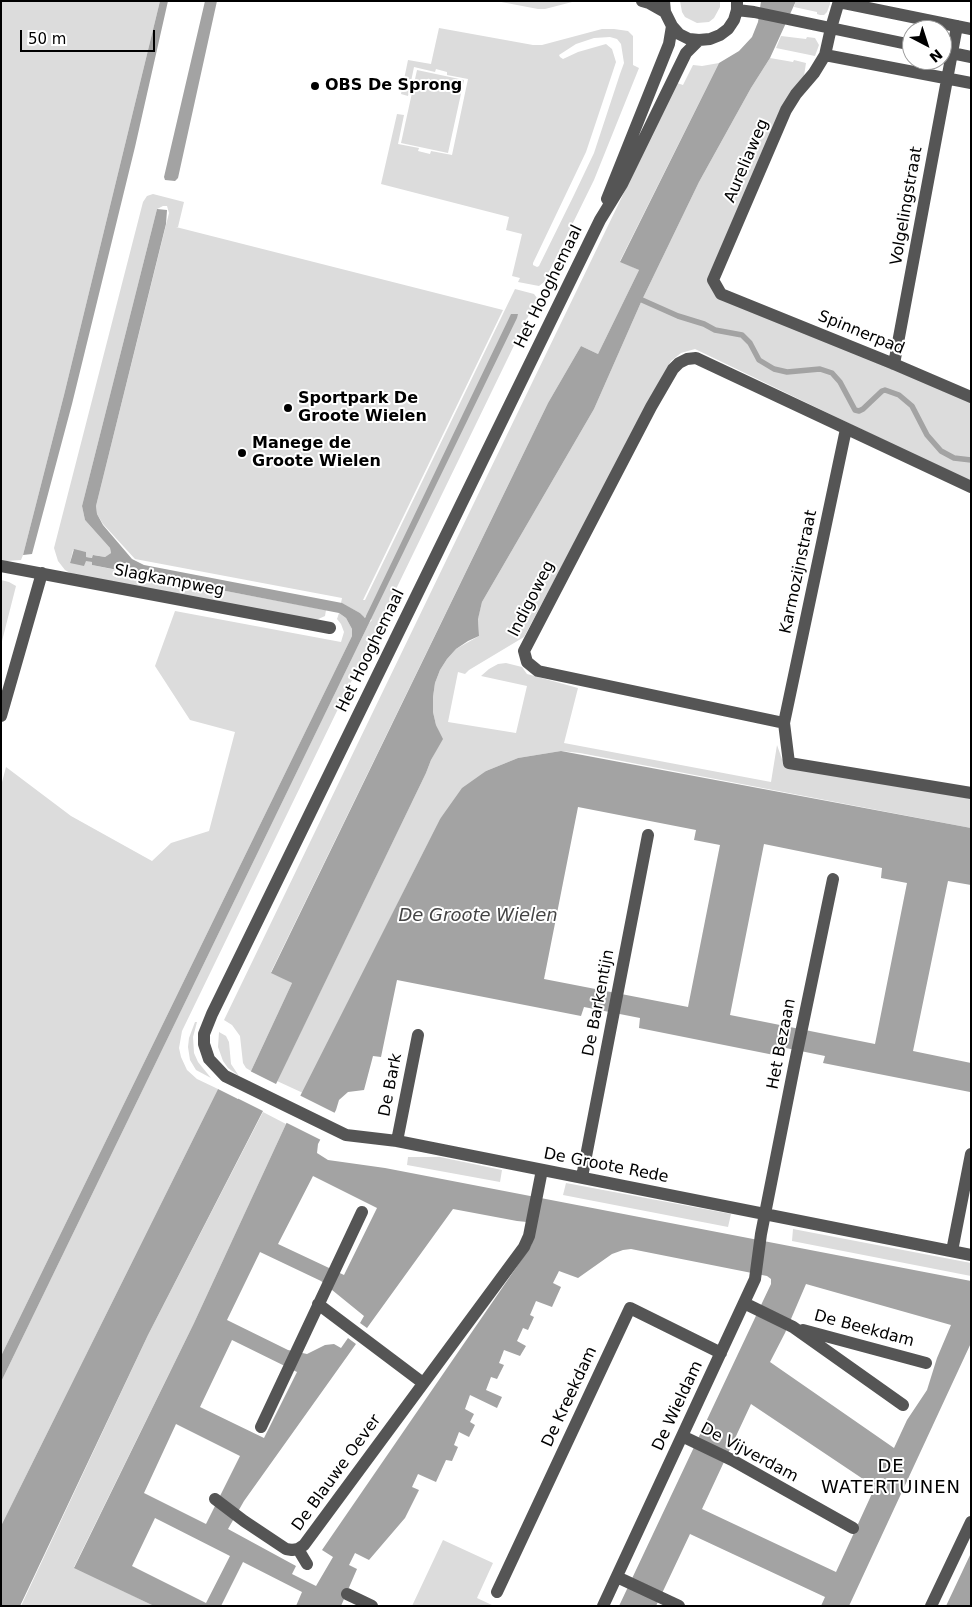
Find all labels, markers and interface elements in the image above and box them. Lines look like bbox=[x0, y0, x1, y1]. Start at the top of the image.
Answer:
scale bar bbox=[22, 20, 158, 52]
north arrow bbox=[902, 20, 952, 70]
text: 50 m bbox=[28, 30, 66, 48]
text: N bbox=[926, 46, 946, 66]
place label: OBS De Sprong bbox=[325, 76, 462, 96]
marker: OBS De Sprong bbox=[309, 80, 321, 92]
street label: Aureliaweg bbox=[721, 116, 773, 206]
street label: Volgelingstraat bbox=[887, 145, 927, 267]
street label: Het Hooghemaal bbox=[511, 222, 587, 352]
street label: Spinnerpad bbox=[815, 307, 907, 359]
place label: Sportpark De Groote Wielen bbox=[298, 389, 427, 427]
marker: Sportpark De Groote Wielen bbox=[282, 402, 294, 414]
place label: Manege de Groote Wielen bbox=[252, 434, 381, 472]
marker: Manege de Groote Wielen bbox=[236, 447, 248, 459]
street label: Karmozijnstraat bbox=[776, 508, 822, 636]
street label: Indigoweg bbox=[505, 558, 559, 640]
street label: Slagkampweg bbox=[112, 561, 226, 601]
street label: Het Hooghemaal bbox=[333, 586, 409, 716]
water label: De Groote Wielen bbox=[398, 905, 558, 927]
street label: De Barkentijn bbox=[579, 948, 619, 1058]
street label: Het Bezaan bbox=[764, 997, 800, 1091]
street label: De Bark bbox=[375, 1052, 407, 1118]
street label: De Groote Rede bbox=[542, 1144, 670, 1188]
street label: De Beekdam bbox=[812, 1306, 916, 1352]
street label: De Kreekdam bbox=[538, 1344, 602, 1450]
street label: De Wieldam bbox=[649, 1358, 707, 1454]
street label: De Blauwe Oever bbox=[288, 1411, 386, 1535]
street label: De Vijverdam bbox=[697, 1419, 801, 1487]
district label: DE WATERTUINEN bbox=[820, 1456, 962, 1498]

